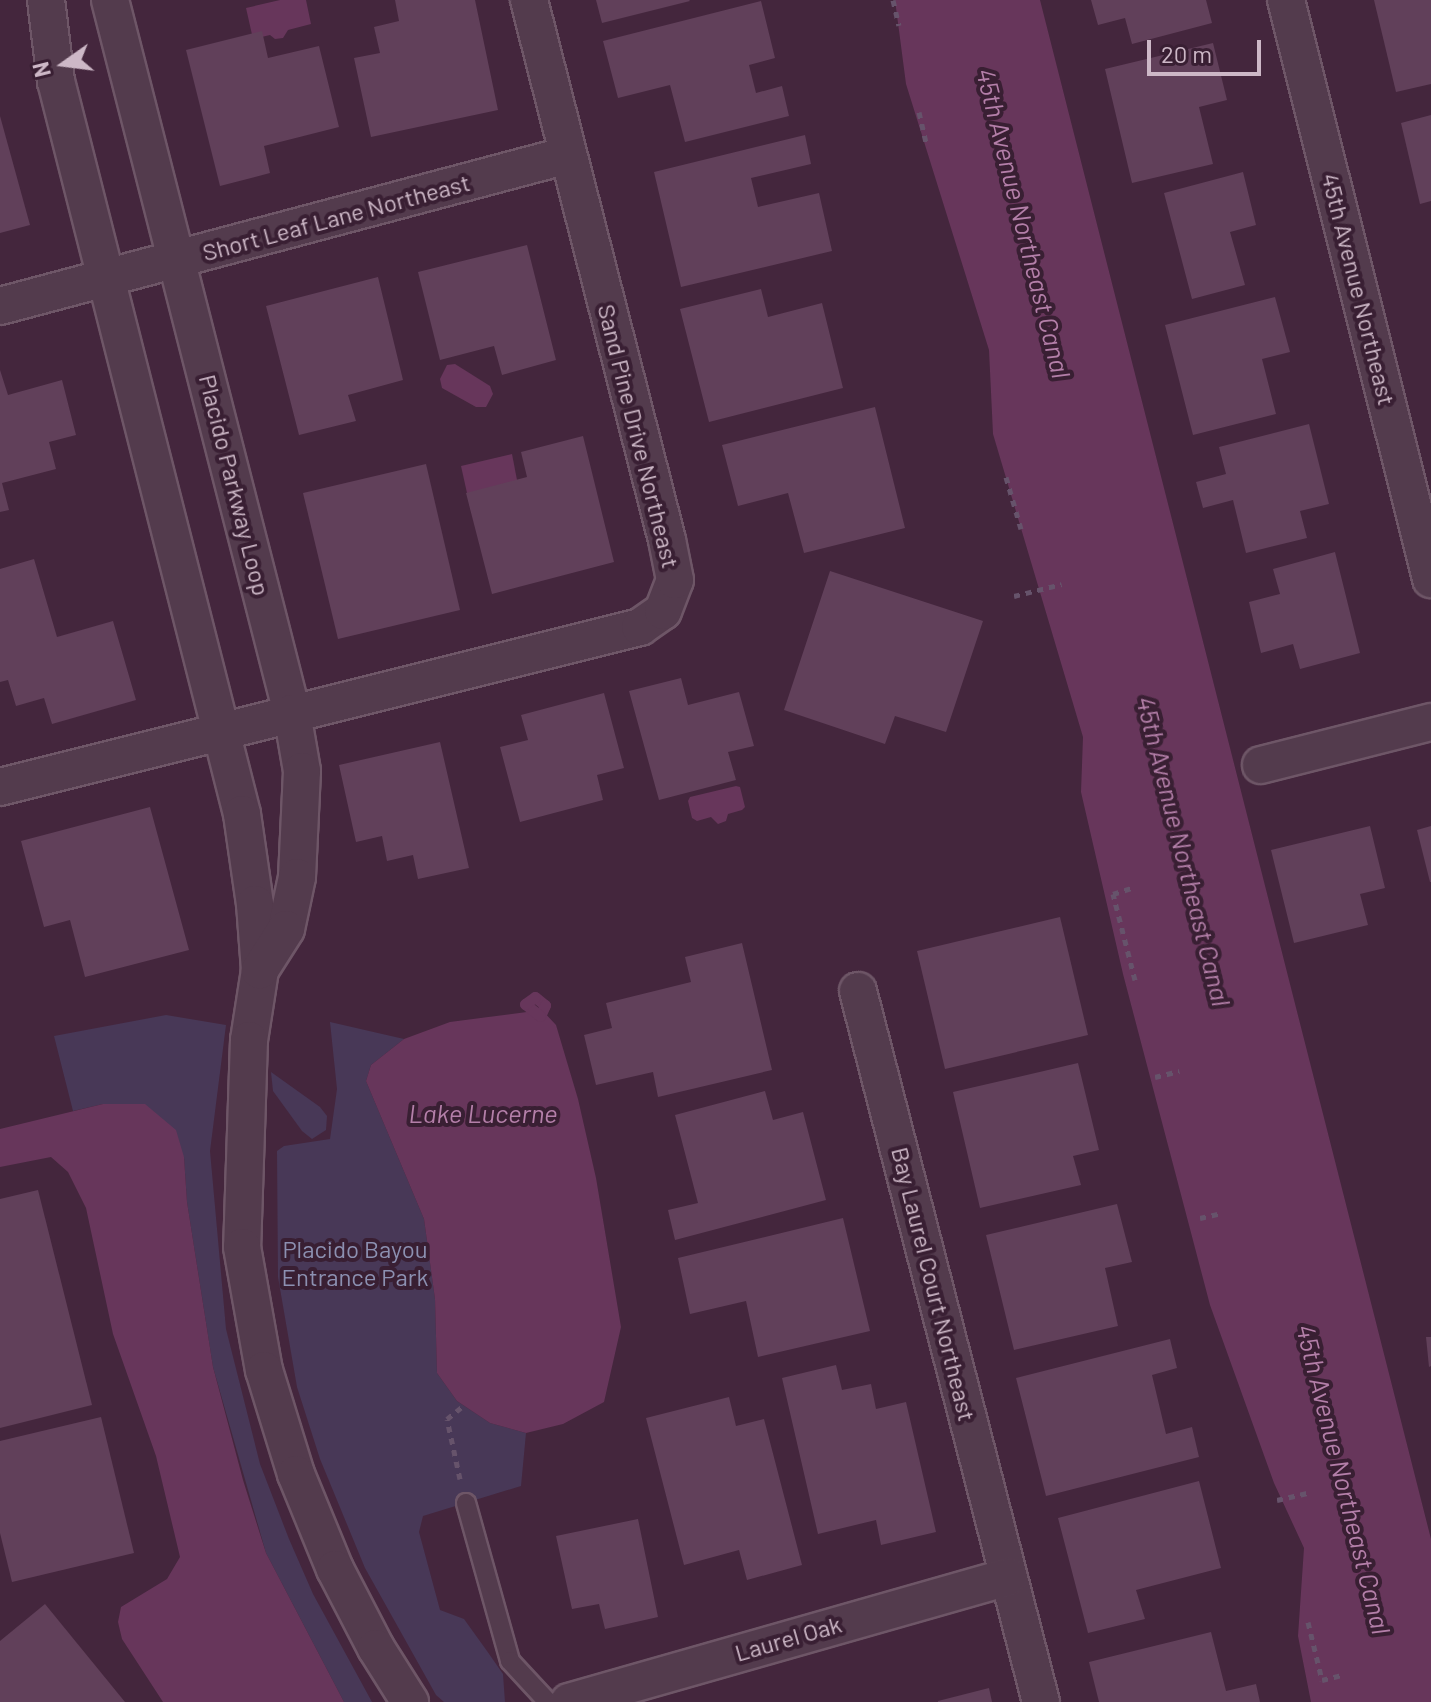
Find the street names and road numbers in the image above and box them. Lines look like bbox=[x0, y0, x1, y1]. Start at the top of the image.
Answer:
street label: Short Leaf Lane Northeast bbox=[199, 167, 473, 267]
street label: 45th Avenue Northeast bbox=[1316, 170, 1402, 408]
street label: Sand Pine Drive Northeast bbox=[592, 301, 686, 571]
street label: Placido Parkway Loop bbox=[194, 371, 276, 599]
street label: Bay Laurel Court Northeast bbox=[886, 1144, 982, 1424]
street label: Laurel Oak bbox=[731, 1609, 845, 1667]

